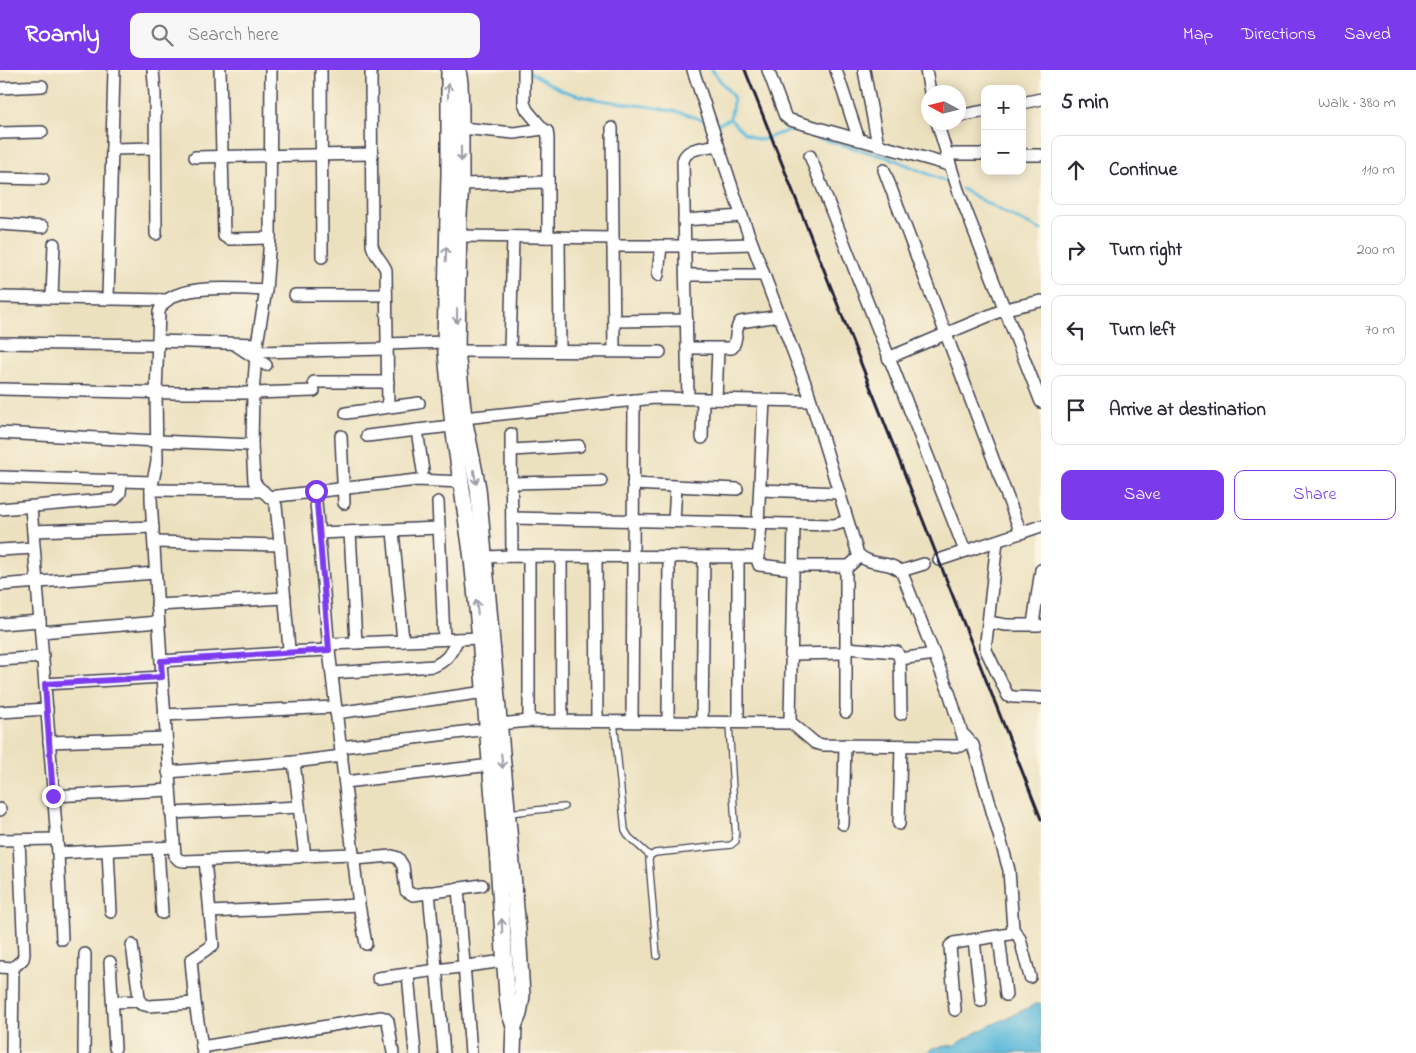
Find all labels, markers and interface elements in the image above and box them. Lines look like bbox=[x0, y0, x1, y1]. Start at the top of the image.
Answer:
search box bbox=[130, 13, 480, 58]
text: Roamly bbox=[25, 18, 100, 53]
icon: search bbox=[148, 21, 176, 49]
text: Search here bbox=[188, 22, 279, 49]
text: Map bbox=[1183, 22, 1213, 48]
text: Directions bbox=[1241, 22, 1316, 48]
text: Saved bbox=[1344, 22, 1391, 48]
one-way arrow bbox=[443, 83, 453, 100]
north arrow bbox=[921, 85, 966, 130]
map controls bbox=[981, 85, 1026, 175]
button: + bbox=[981, 85, 1026, 130]
text: 5 min bbox=[1061, 88, 1109, 118]
text: Walk · 380 m bbox=[1318, 91, 1396, 115]
button: − bbox=[981, 130, 1026, 175]
one-way arrow bbox=[456, 145, 466, 161]
icon: ahead bbox=[1062, 156, 1090, 184]
text: Continue bbox=[1109, 157, 1177, 184]
text: 110 m bbox=[1361, 158, 1395, 182]
icon: right bbox=[1062, 236, 1090, 264]
text: Turn right bbox=[1109, 237, 1182, 264]
text: 200 m bbox=[1357, 238, 1395, 262]
one-way arrow bbox=[442, 246, 451, 262]
one-way arrow bbox=[453, 308, 462, 324]
icon: left bbox=[1062, 316, 1090, 344]
text: Turn left bbox=[1109, 317, 1176, 344]
text: 70 m bbox=[1365, 318, 1395, 342]
icon: arrive bbox=[1062, 396, 1090, 424]
text: Arrive at destination bbox=[1109, 397, 1266, 424]
one-way arrow bbox=[471, 468, 481, 484]
button: Save bbox=[1061, 470, 1224, 520]
button: Share bbox=[1234, 470, 1396, 520]
route start bbox=[305, 480, 328, 503]
one-way arrow bbox=[472, 599, 482, 615]
one-way arrow bbox=[497, 752, 507, 768]
route end bbox=[42, 785, 65, 808]
one-way arrow bbox=[497, 918, 507, 934]

